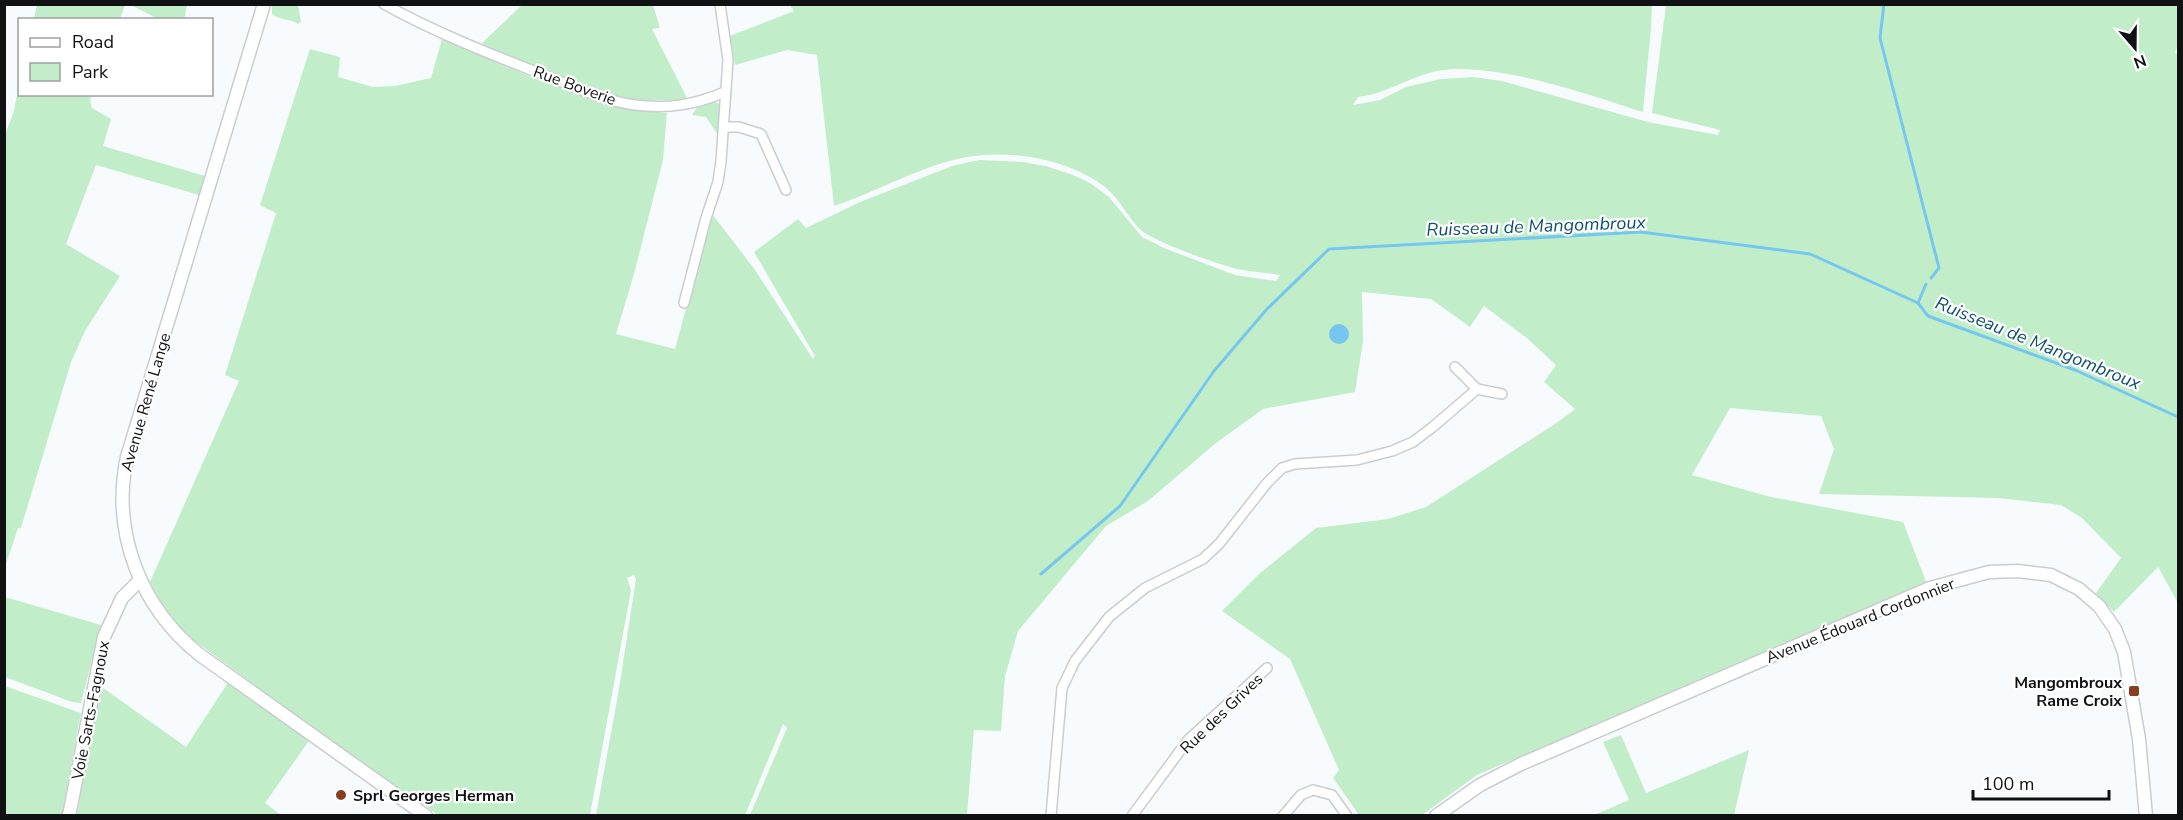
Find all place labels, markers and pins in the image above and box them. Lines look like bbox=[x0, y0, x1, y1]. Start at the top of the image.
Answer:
place label: Mangombroux Rame Croix bbox=[2014, 672, 2122, 712]
marker: Mangombroux Rame Croix bbox=[2127, 684, 2141, 698]
place label: Sprl Georges Herman bbox=[353, 785, 514, 807]
marker: Sprl Georges Herman bbox=[334, 788, 348, 802]

